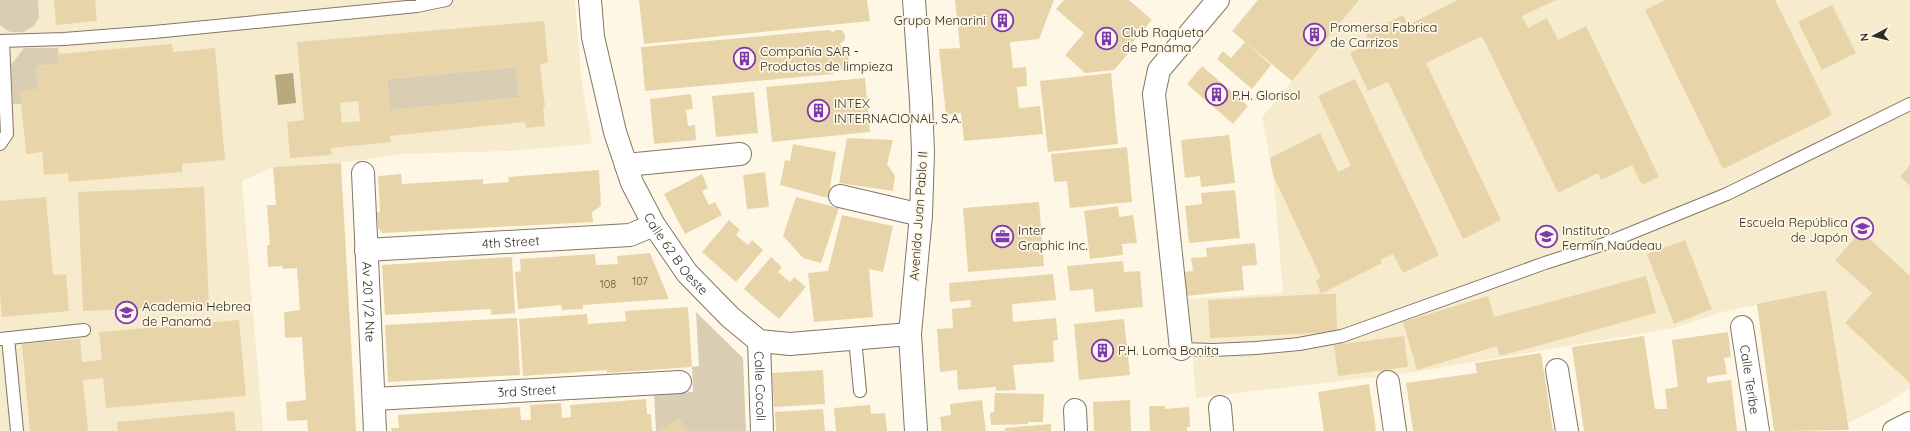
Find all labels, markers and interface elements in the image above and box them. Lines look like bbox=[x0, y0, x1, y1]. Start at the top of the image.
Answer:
building icon: Grupo Menarini bbox=[989, 7, 1015, 33]
place label: Grupo Menarini bbox=[894, 12, 986, 28]
north arrow bbox=[1854, 16, 1894, 56]
place label: Promersa Fabrica de Carrizos bbox=[1330, 19, 1437, 50]
building icon: Promersa Fabrica de Carrizos bbox=[1301, 21, 1327, 47]
place label: Club Raqueta de Panama bbox=[1122, 24, 1204, 55]
building icon: Club Raqueta de Panama bbox=[1094, 26, 1120, 52]
text: N bbox=[1857, 32, 1872, 42]
place label: Compañía SAR - Productos de limpieza bbox=[760, 43, 893, 74]
building icon: Compañía SAR - Productos de limpieza bbox=[732, 45, 758, 71]
building icon: P.H. Glorisol bbox=[1204, 82, 1230, 108]
place label: P.H. Glorisol bbox=[1232, 87, 1301, 103]
place label: INTEX INTERNACIONAL, S.A. bbox=[834, 95, 961, 126]
building icon: INTEX INTERNACIONAL, S.A. bbox=[805, 97, 831, 123]
street label: Avenida Juan Pablo II bbox=[905, 151, 931, 281]
street label: Calle 62 B Oeste bbox=[641, 210, 712, 298]
place label: Escuela República de Japón bbox=[1739, 214, 1848, 245]
school or university icon: Escuela República de Japón bbox=[1850, 216, 1876, 242]
place label: Inter Graphic Inc. bbox=[1018, 222, 1088, 253]
place label: Instituto Fermín Naudeau bbox=[1562, 222, 1662, 253]
office icon: Inter Graphic Inc. bbox=[990, 224, 1016, 250]
school or university icon: Instituto Fermín Naudeau bbox=[1534, 224, 1560, 250]
street label: 4th Street bbox=[481, 232, 540, 251]
street label: Av 20 1/2 Nte bbox=[359, 261, 379, 342]
house number: 107 bbox=[632, 274, 648, 288]
house number: 108 bbox=[600, 277, 616, 291]
place label: Academia Hebrea de Panamá bbox=[142, 298, 251, 329]
school or university icon: Academia Hebrea de Panamá bbox=[113, 300, 139, 326]
building icon: P.H. Loma Bonita bbox=[1089, 337, 1115, 363]
place label: P.H. Loma Bonita bbox=[1118, 342, 1219, 358]
street label: Calle Teribe bbox=[1737, 344, 1763, 415]
street label: Calle Cocoli bbox=[751, 351, 770, 421]
street label: 3rd Street bbox=[497, 381, 556, 400]

